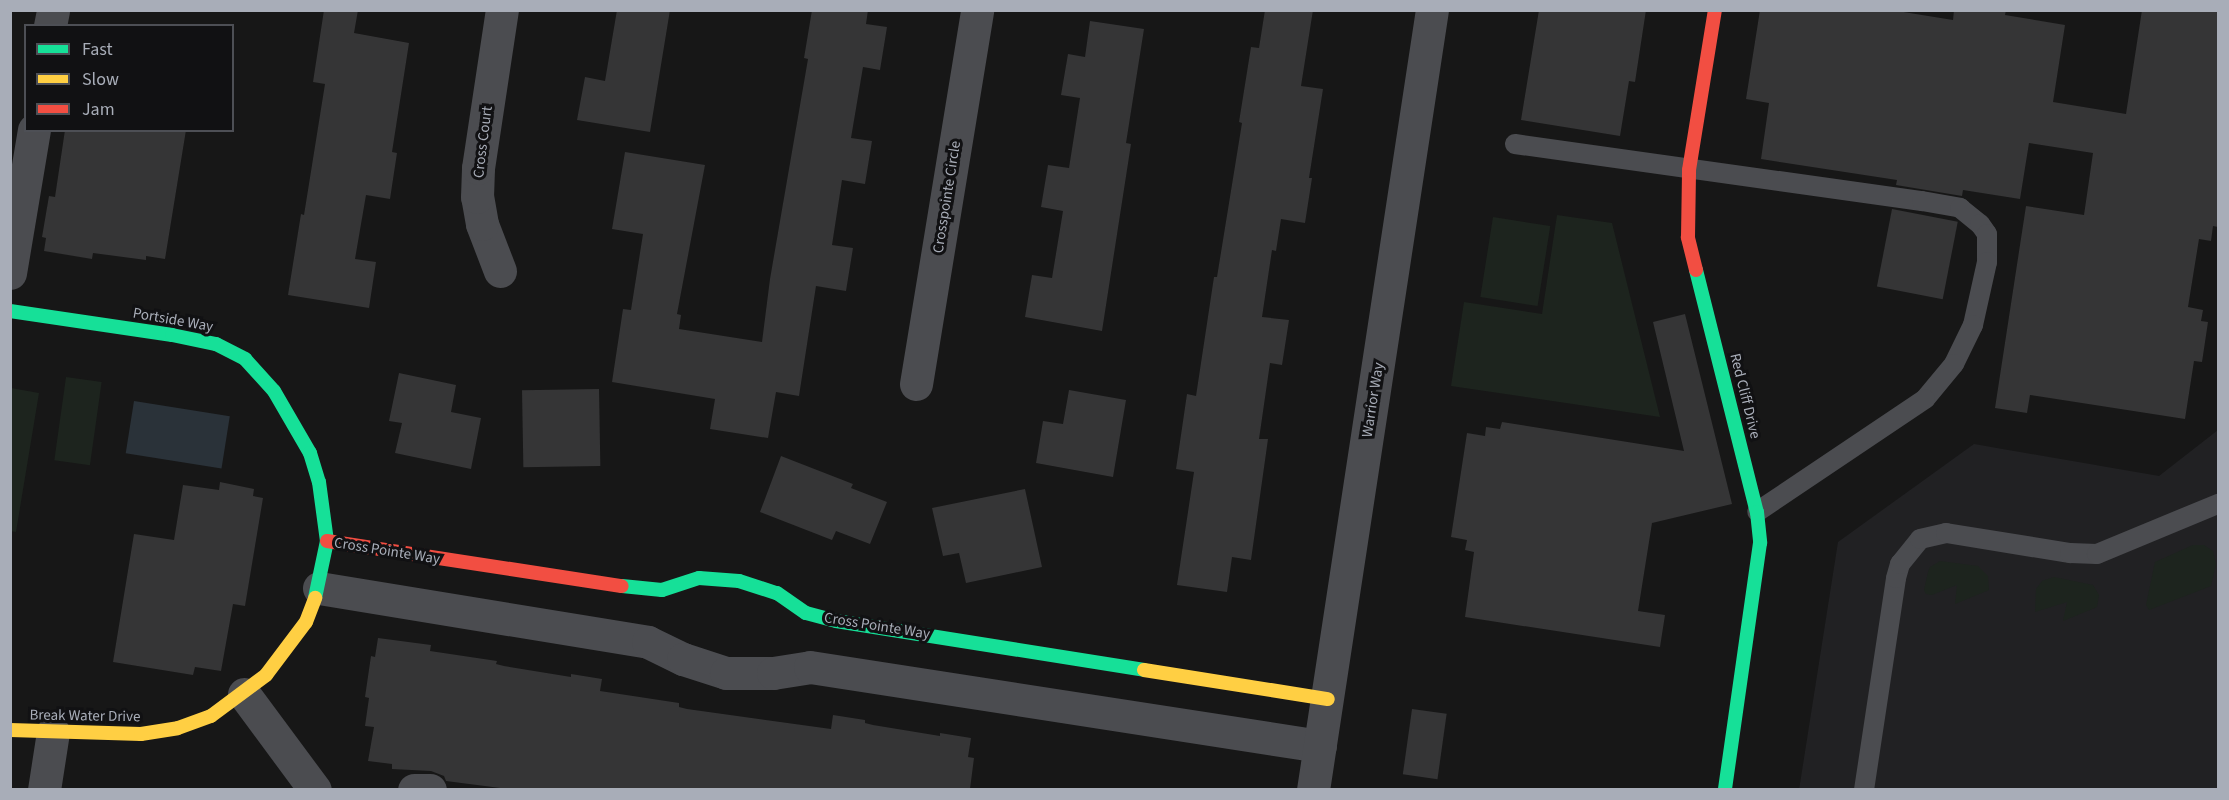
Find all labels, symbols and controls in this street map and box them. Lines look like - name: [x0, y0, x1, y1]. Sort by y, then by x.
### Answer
- legend: [24, 24, 234, 132]
- text: Fast: [82, 37, 113, 62]
- text: Slow: [82, 67, 119, 92]
- text: Jam: [82, 97, 115, 122]
- street label: Cross Court: [470, 105, 496, 179]
- street label: Crosspointe Circle: [929, 140, 965, 254]
- street label: Portside Way: [131, 304, 215, 336]
- street label: Red Cliff Drive: [1726, 351, 1764, 441]
- street label: Warrior Way: [1358, 361, 1388, 439]
- street label: Cross Pointe Way: [333, 534, 441, 568]
- street label: Cross Pointe Way: [823, 609, 931, 643]
- street label: Break Water Drive: [29, 706, 141, 726]

